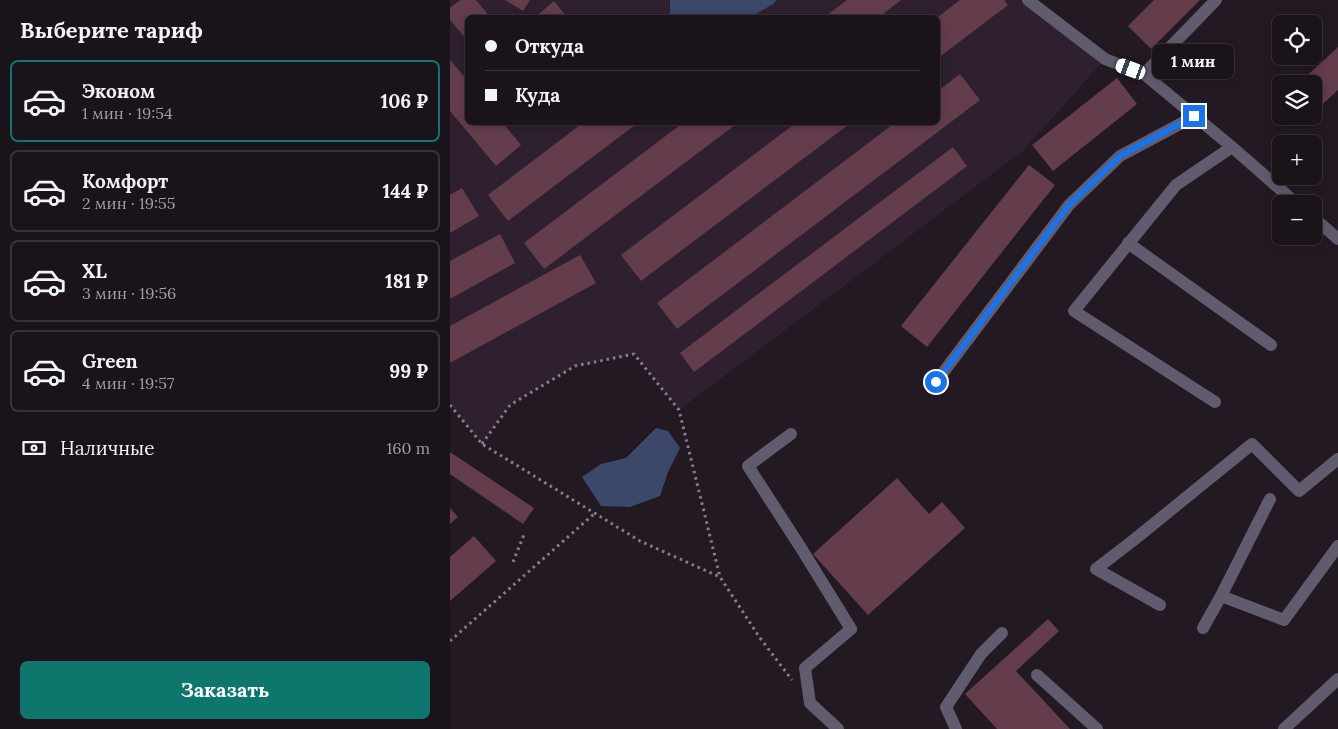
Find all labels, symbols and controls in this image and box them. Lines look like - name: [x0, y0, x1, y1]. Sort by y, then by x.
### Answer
- map controls: [1272, 15, 1322, 245]
- button: locate: [1272, 15, 1322, 65]
- text: Выберите тариф: [20, 16, 203, 44]
- text: Откуда: [515, 34, 584, 58]
- callout: 1 мин: [1153, 44, 1235, 78]
- text: 1 мин: [1171, 51, 1215, 71]
- car: [1114, 57, 1147, 81]
- button: layers: [1272, 75, 1322, 125]
- icon: car: [22, 79, 67, 124]
- text: Эконом: [82, 79, 155, 103]
- text: Куда: [515, 83, 560, 107]
- text: 106 ₽: [381, 89, 428, 113]
- text: 1 мин · 19:54: [82, 103, 173, 123]
- route end: [1183, 105, 1205, 127]
- button: +: [1272, 135, 1322, 185]
- icon: car: [22, 169, 67, 214]
- text: Комфорт: [82, 169, 168, 193]
- text: 144 ₽: [383, 179, 428, 203]
- text: 2 мин · 19:55: [82, 193, 176, 213]
- button: −: [1272, 195, 1322, 245]
- icon: car: [22, 259, 67, 304]
- text: XL: [82, 259, 107, 283]
- text: 181 ₽: [385, 269, 428, 293]
- text: 3 мин · 19:56: [82, 283, 176, 303]
- icon: car: [22, 349, 67, 394]
- text: Green: [82, 349, 138, 373]
- text: 99 ₽: [389, 359, 428, 383]
- route start: [925, 371, 947, 393]
- text: 4 мин · 19:57: [82, 373, 174, 393]
- icon: cash: [20, 434, 48, 462]
- text: Наличные: [60, 436, 154, 460]
- text: 160 m: [386, 438, 430, 458]
- button: Заказать: [20, 661, 430, 719]

